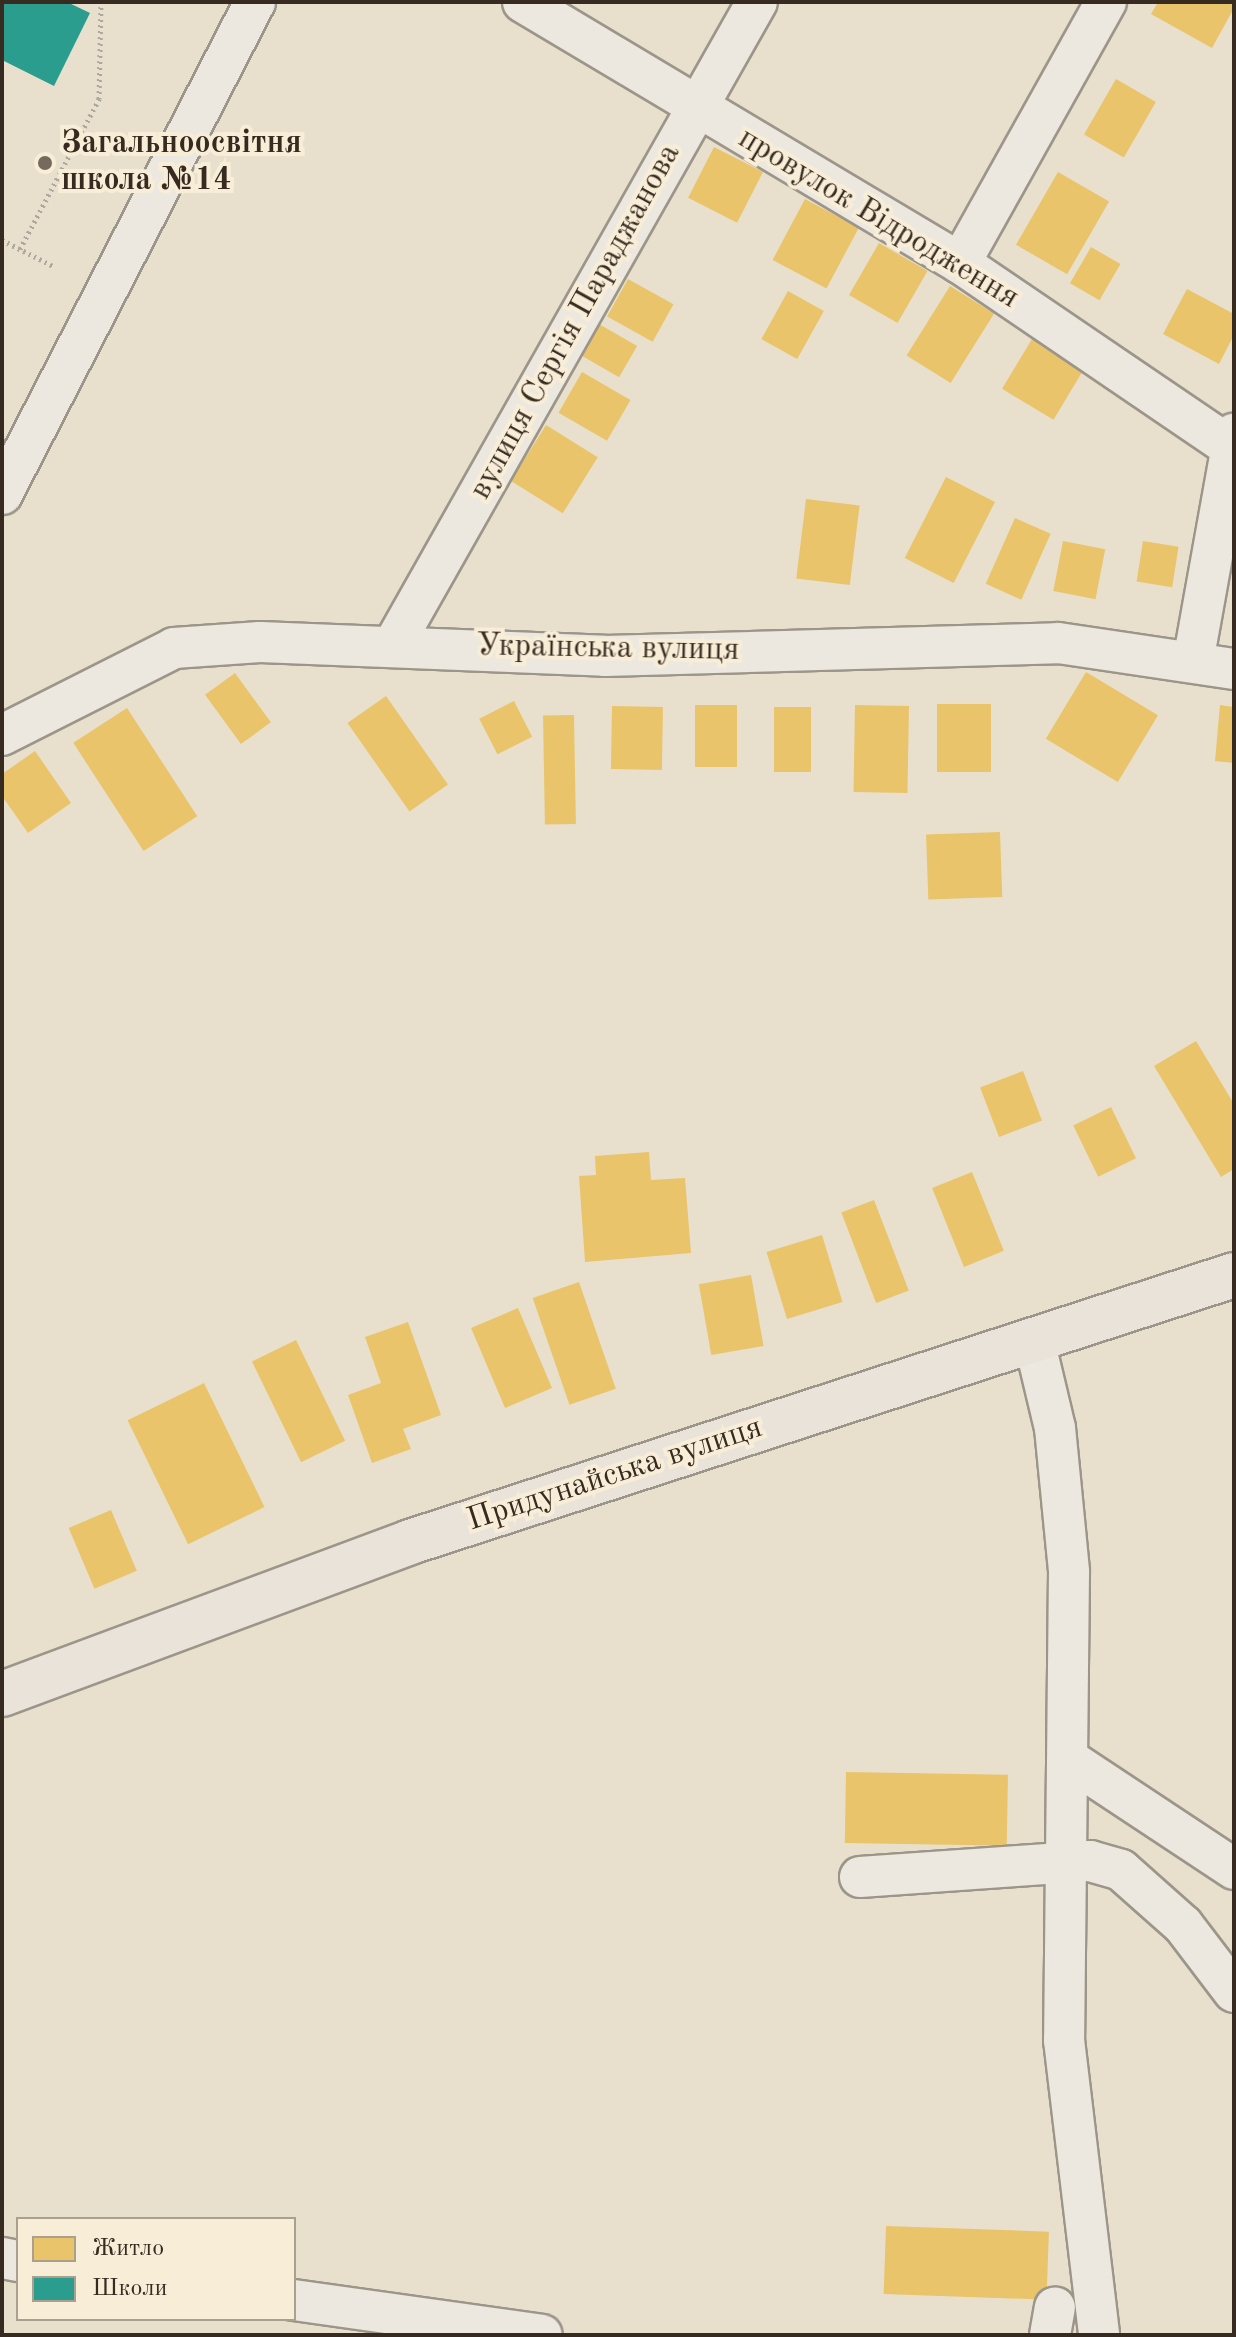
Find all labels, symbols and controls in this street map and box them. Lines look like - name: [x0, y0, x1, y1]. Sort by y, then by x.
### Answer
- street label: провулок Відродження: [731, 120, 1025, 318]
- place label: Загальноосвітня школа №14: [61, 126, 302, 201]
- street label: вулиця Сергія Параджанова: [462, 138, 690, 506]
- marker: Загальноосвітня школа №14: [36, 154, 54, 172]
- street label: Українська вулиця: [476, 628, 740, 670]
- street label: Придунайська вулиця: [462, 1409, 768, 1541]
- legend: [16, 2217, 296, 2321]
- text: Житло: [92, 2237, 164, 2261]
- text: Школи: [92, 2277, 167, 2301]

